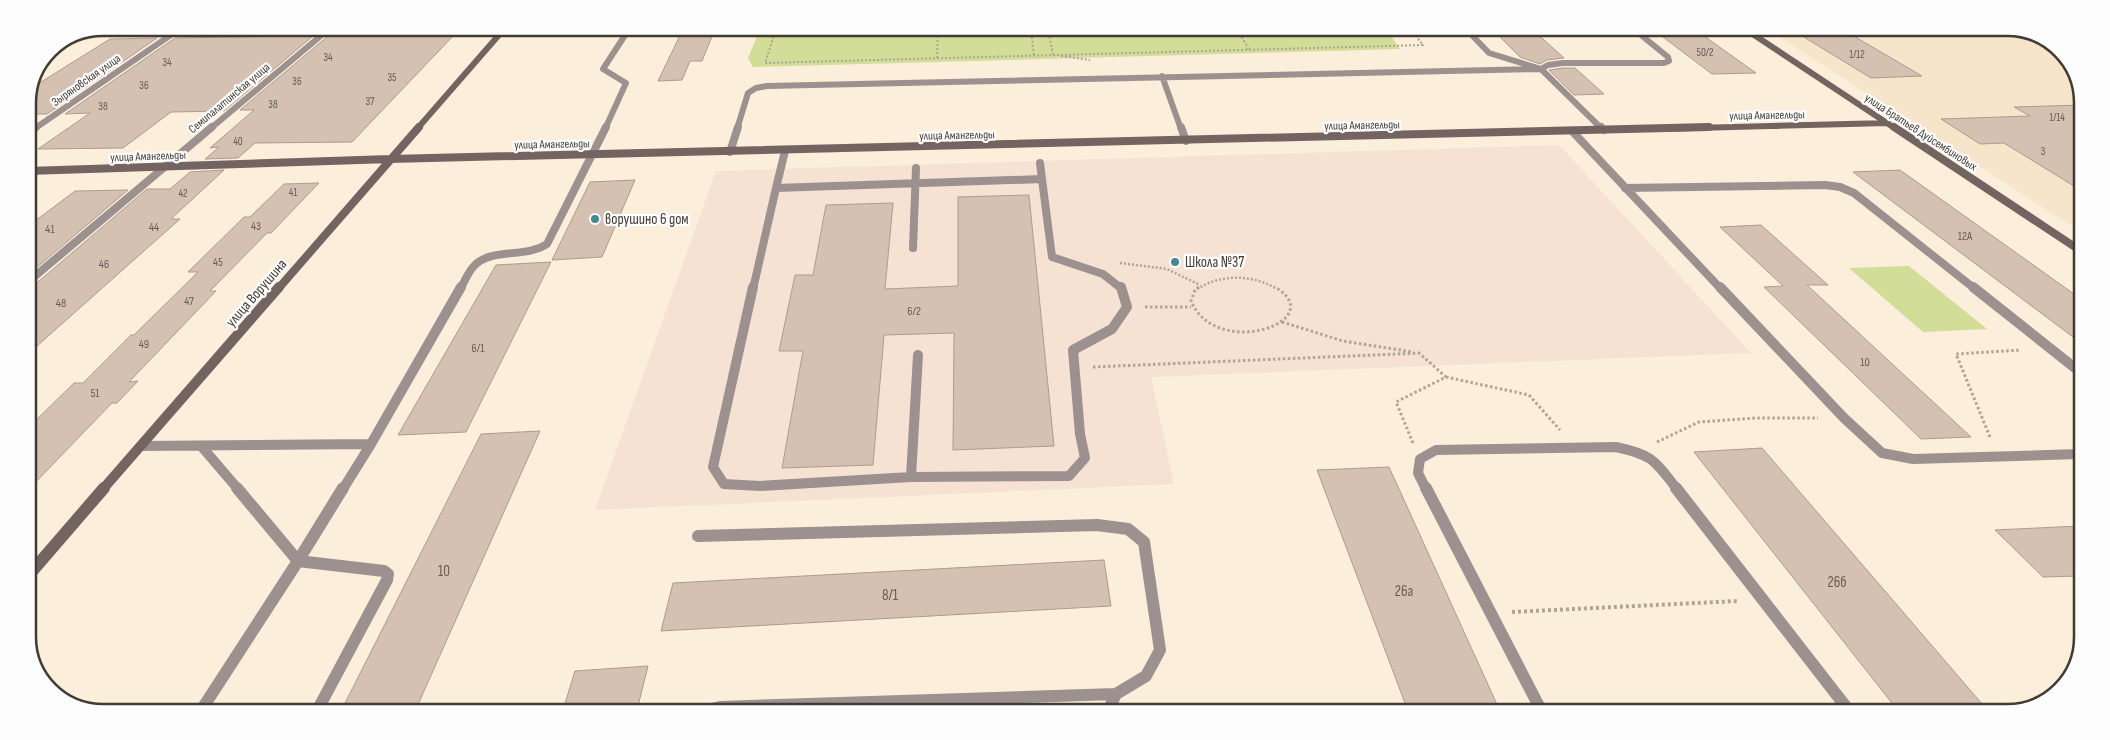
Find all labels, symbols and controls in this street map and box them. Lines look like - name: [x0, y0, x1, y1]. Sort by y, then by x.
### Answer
- house number: 50/2: [1696, 46, 1714, 59]
- house number: 1/12: [1849, 48, 1865, 61]
- street label: Зыряновская улица: [49, 51, 124, 110]
- house number: 34: [323, 51, 333, 64]
- house number: 34: [162, 56, 172, 69]
- street label: Семипалатинская улица: [185, 60, 273, 137]
- house number: 35: [387, 71, 397, 84]
- house number: 36: [292, 75, 302, 88]
- house number: 36: [139, 79, 149, 92]
- street label: улица Братьев Дуйсембиновых: [1862, 90, 1980, 175]
- house number: 37: [365, 95, 375, 108]
- house number: 38: [268, 98, 278, 111]
- house number: 38: [98, 100, 108, 113]
- street label: улица Амангельды: [1729, 107, 1805, 124]
- house number: 1/14: [2049, 111, 2065, 124]
- street label: улица Амангельды: [1324, 117, 1400, 134]
- street label: улица Амангельды: [919, 127, 995, 144]
- house number: 40: [233, 135, 243, 148]
- street label: улица Амангельды: [514, 136, 590, 153]
- house number: 3: [2041, 145, 2046, 158]
- street label: улица Амангельды: [110, 148, 186, 165]
- house number: 41: [289, 186, 297, 199]
- house number: 42: [178, 187, 188, 200]
- place label: ворушино 6 дом: [605, 210, 689, 229]
- marker: ворушино 6 дом: [589, 213, 601, 225]
- house number: 43: [251, 219, 261, 234]
- house number: 44: [149, 220, 159, 235]
- house number: 41: [45, 222, 55, 237]
- house number: 12А: [1958, 229, 1973, 244]
- place label: Школа №37: [1185, 253, 1244, 272]
- house number: 45: [213, 255, 223, 270]
- street label: улица Ворушина: [222, 255, 291, 331]
- marker: Школа №37: [1169, 256, 1181, 268]
- house number: 46: [99, 257, 109, 272]
- house number: 47: [184, 294, 194, 309]
- house number: 48: [56, 296, 66, 311]
- house number: 6/2: [907, 304, 921, 319]
- house number: 49: [139, 337, 149, 352]
- house number: 6/1: [472, 341, 485, 356]
- house number: 10: [1860, 355, 1870, 370]
- house number: 51: [90, 386, 100, 401]
- house number: 10: [438, 562, 450, 581]
- house number: 26б: [1828, 573, 1847, 592]
- house number: 26а: [1395, 582, 1413, 601]
- house number: 8/1: [882, 586, 899, 605]

